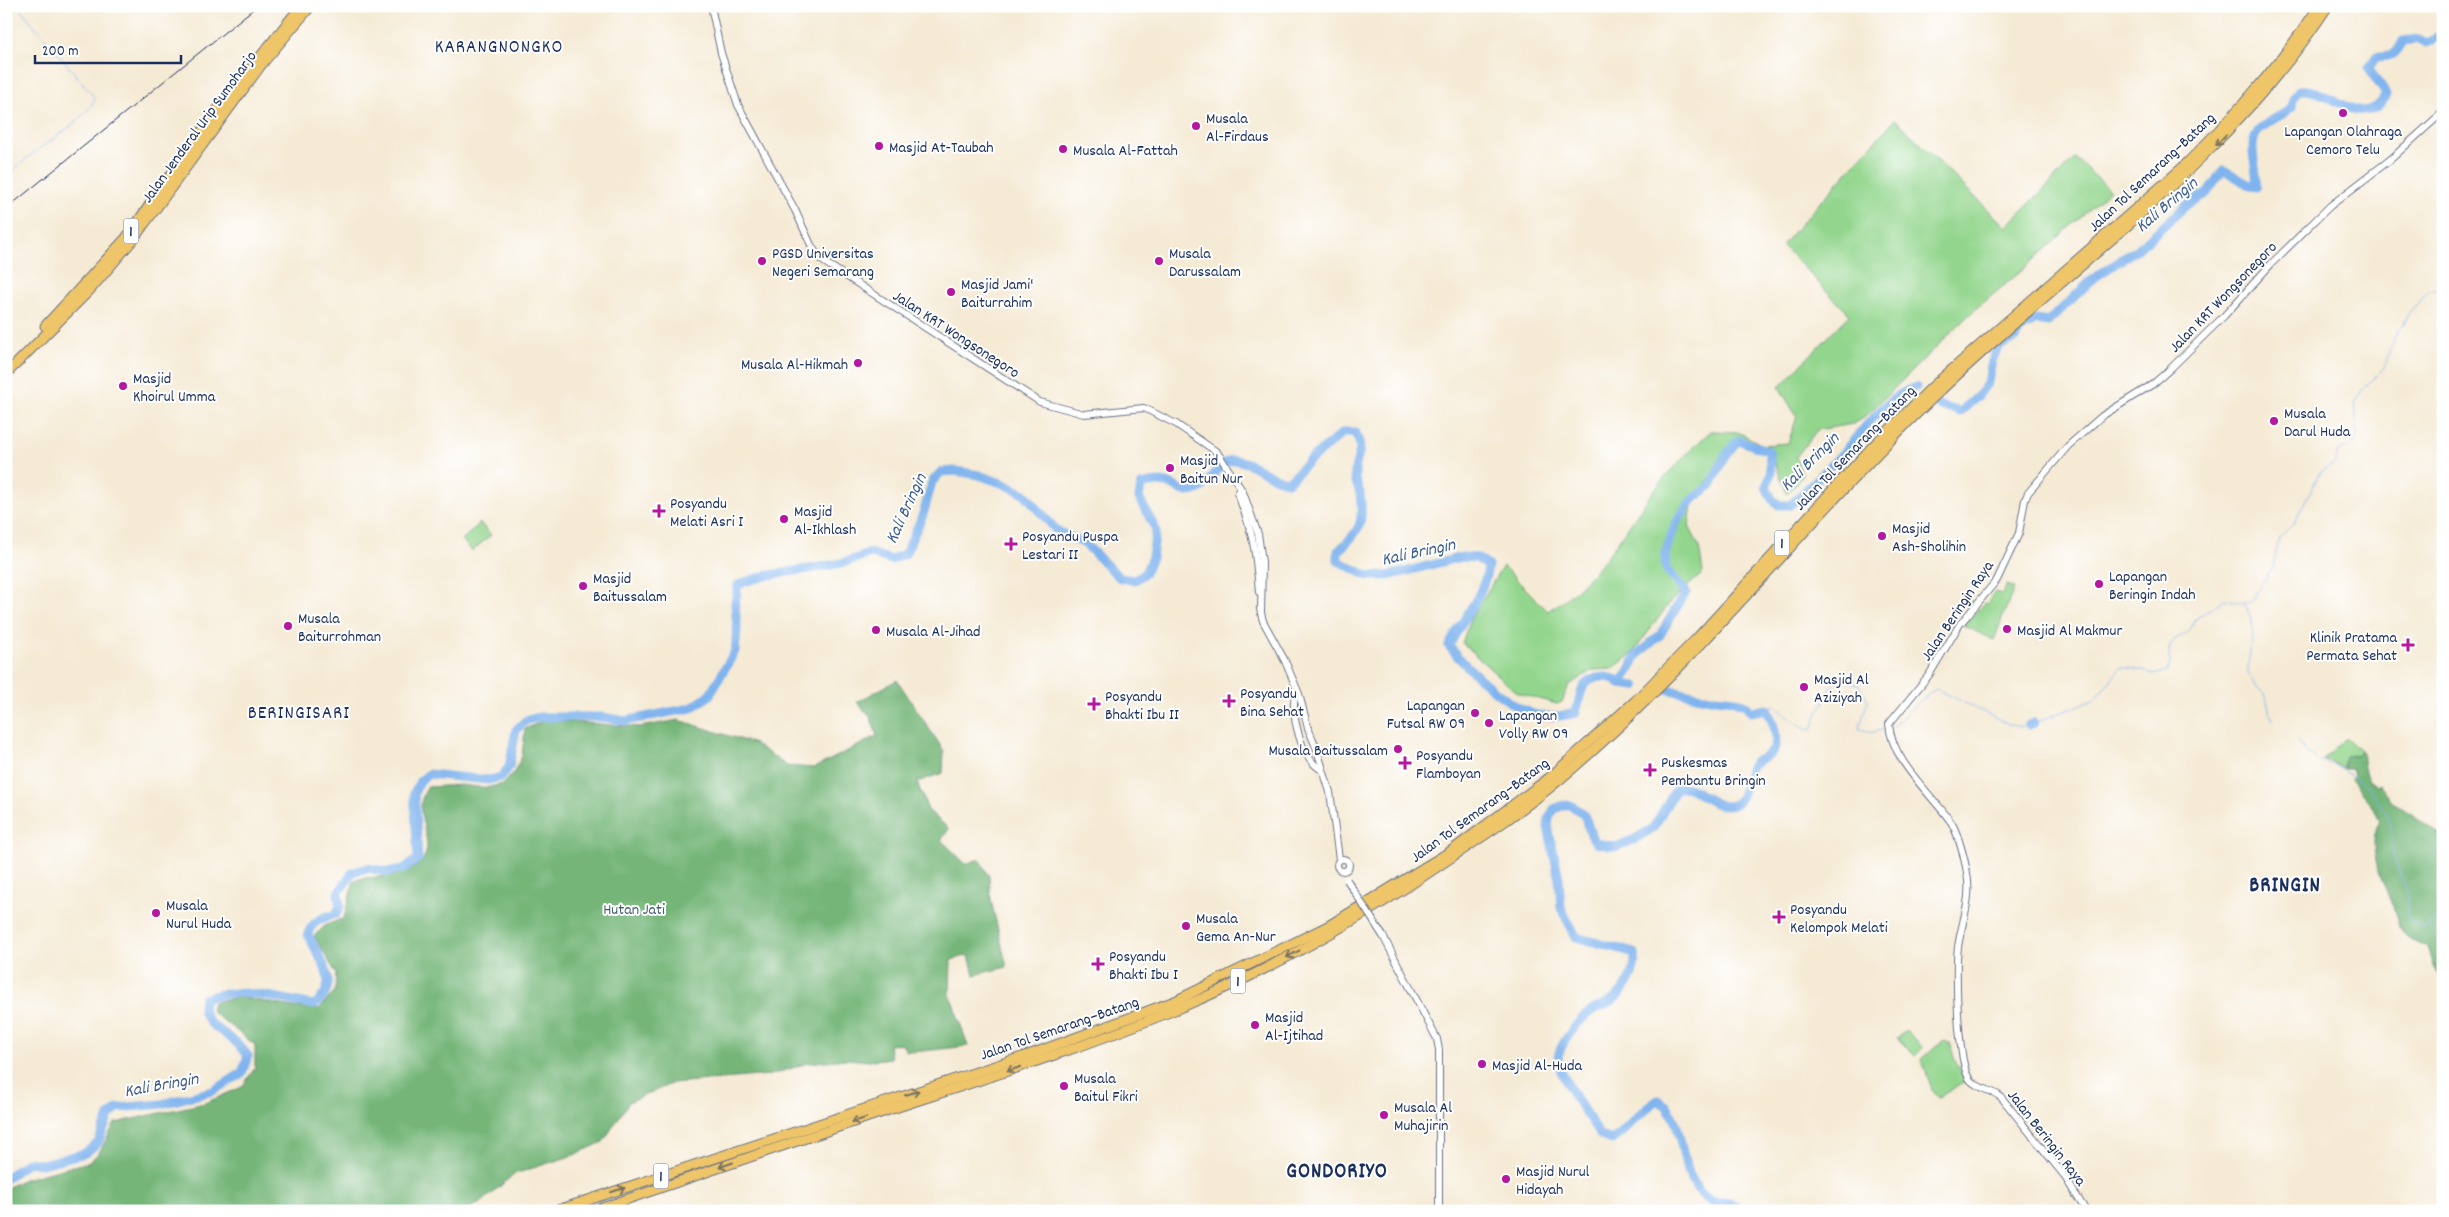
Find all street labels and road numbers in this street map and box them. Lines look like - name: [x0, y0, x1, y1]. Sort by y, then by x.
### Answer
- street label: Jalan Jenderal Urip Sumoharjo: [137, 47, 263, 208]
- street label: Jalan Tol Semarang–Batang: [2084, 108, 2221, 238]
- road number: 1: [124, 218, 138, 244]
- street label: Jalan KRT Wongsonegoro: [2164, 237, 2283, 359]
- street label: Jalan KRT Wongsonegoro: [888, 285, 1024, 385]
- street label: Jalan Tol Semarang–Batang: [1790, 381, 1922, 517]
- road number: 1: [1774, 530, 1790, 556]
- street label: Jalan Beringin Raya: [1916, 556, 2001, 666]
- street label: Jalan Tol Semarang–Batang: [1406, 753, 1555, 869]
- road number: 1: [1230, 968, 1246, 994]
- street label: Jalan Tol Semarang–Batang: [977, 991, 1142, 1067]
- street label: Jalan Beringin Raya: [2001, 1085, 2091, 1192]
- road number: 1: [654, 1164, 668, 1188]

